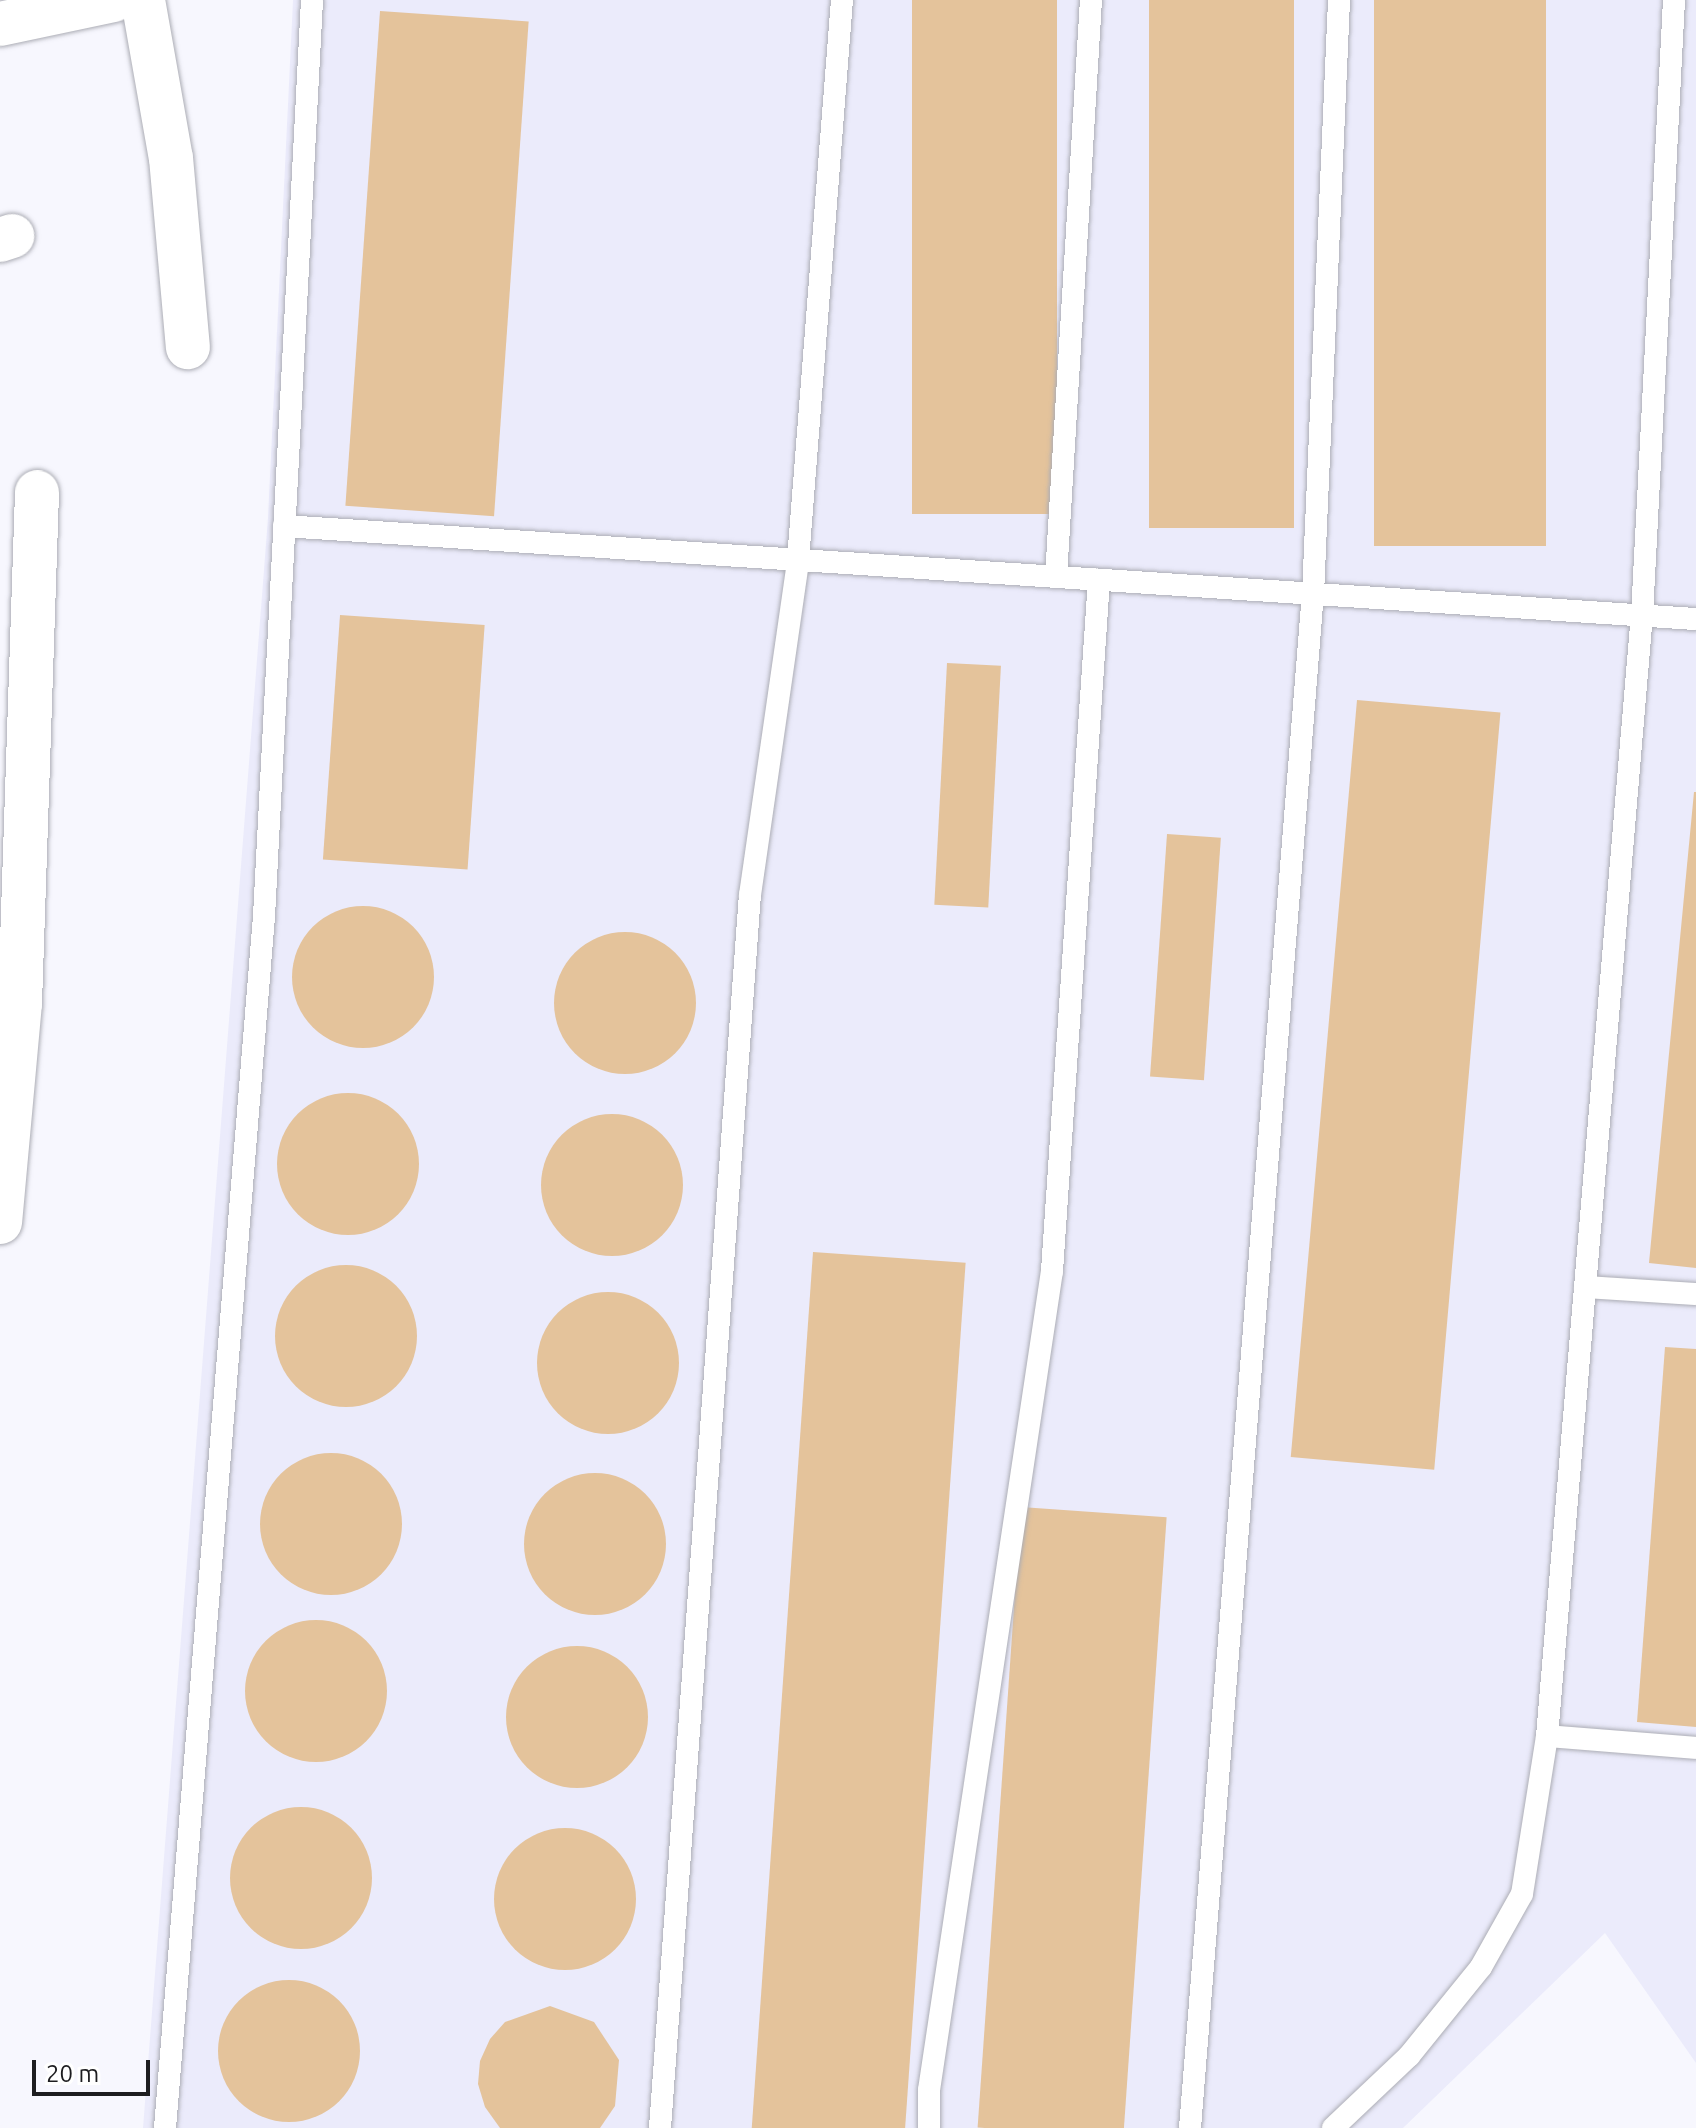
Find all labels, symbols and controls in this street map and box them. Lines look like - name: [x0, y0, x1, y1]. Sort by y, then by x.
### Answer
- scale bar: [36, 2044, 154, 2094]
- text: 20 m: [46, 2060, 99, 2087]

